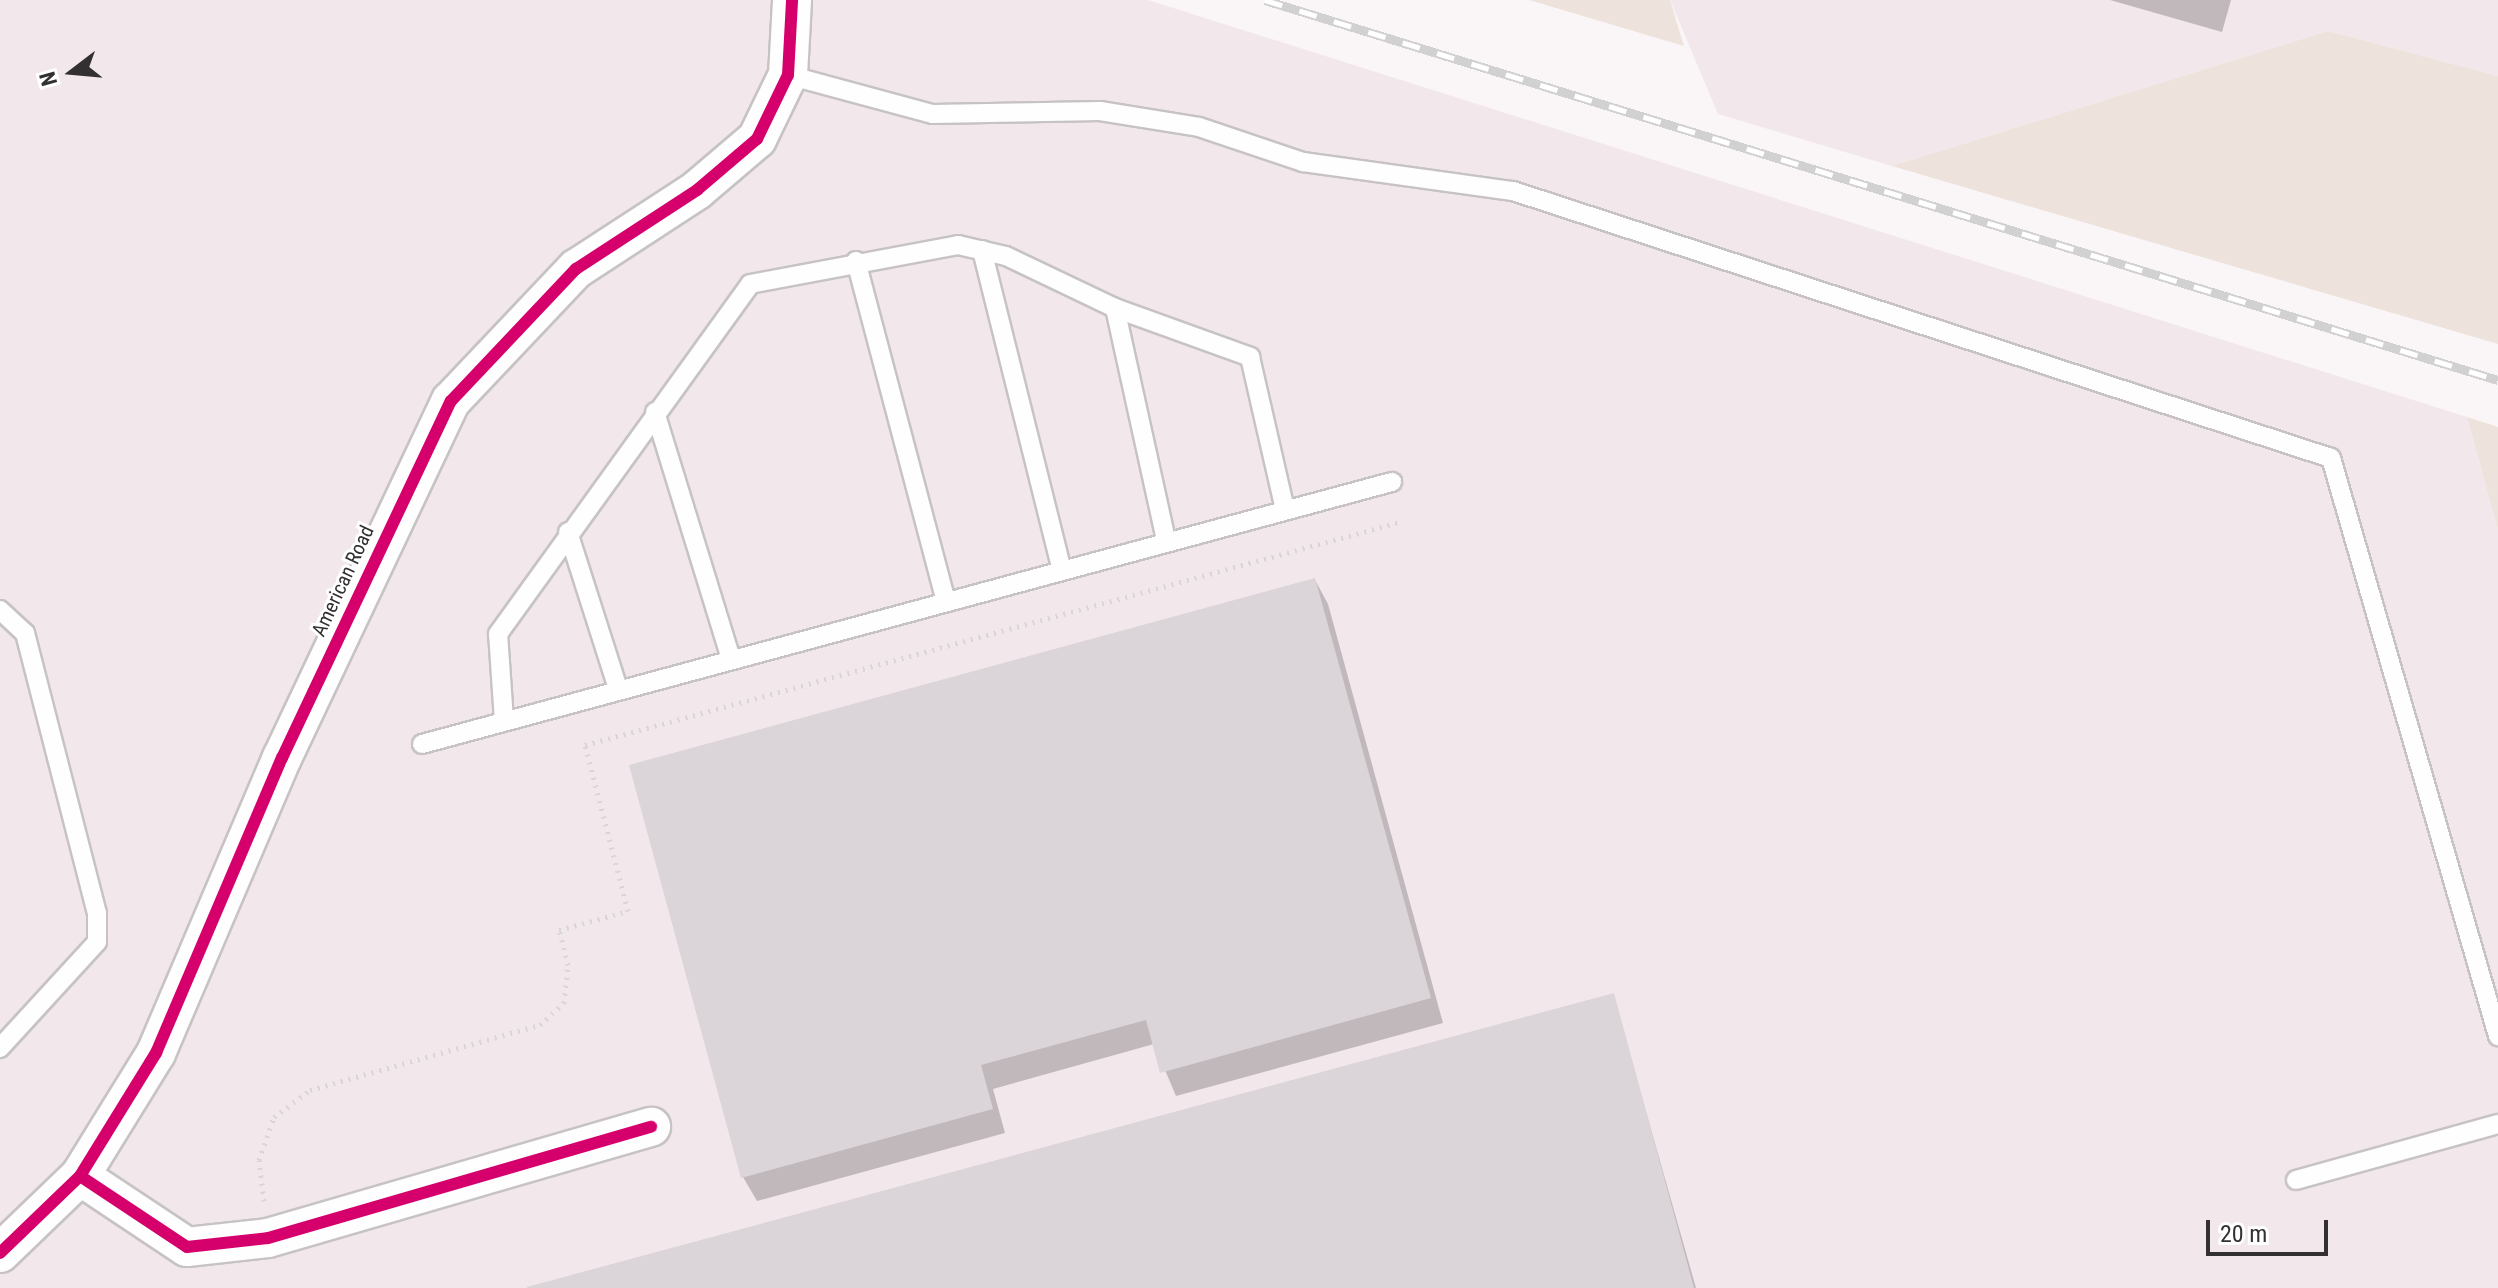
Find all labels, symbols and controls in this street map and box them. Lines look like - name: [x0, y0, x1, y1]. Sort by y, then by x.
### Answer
- north arrow: [32, 32, 112, 112]
- text: N: [35, 69, 62, 89]
- street label: American Road: [307, 522, 379, 640]
- scale bar: [2210, 1204, 2332, 1254]
- text: 20 m: [2220, 1220, 2267, 1248]

